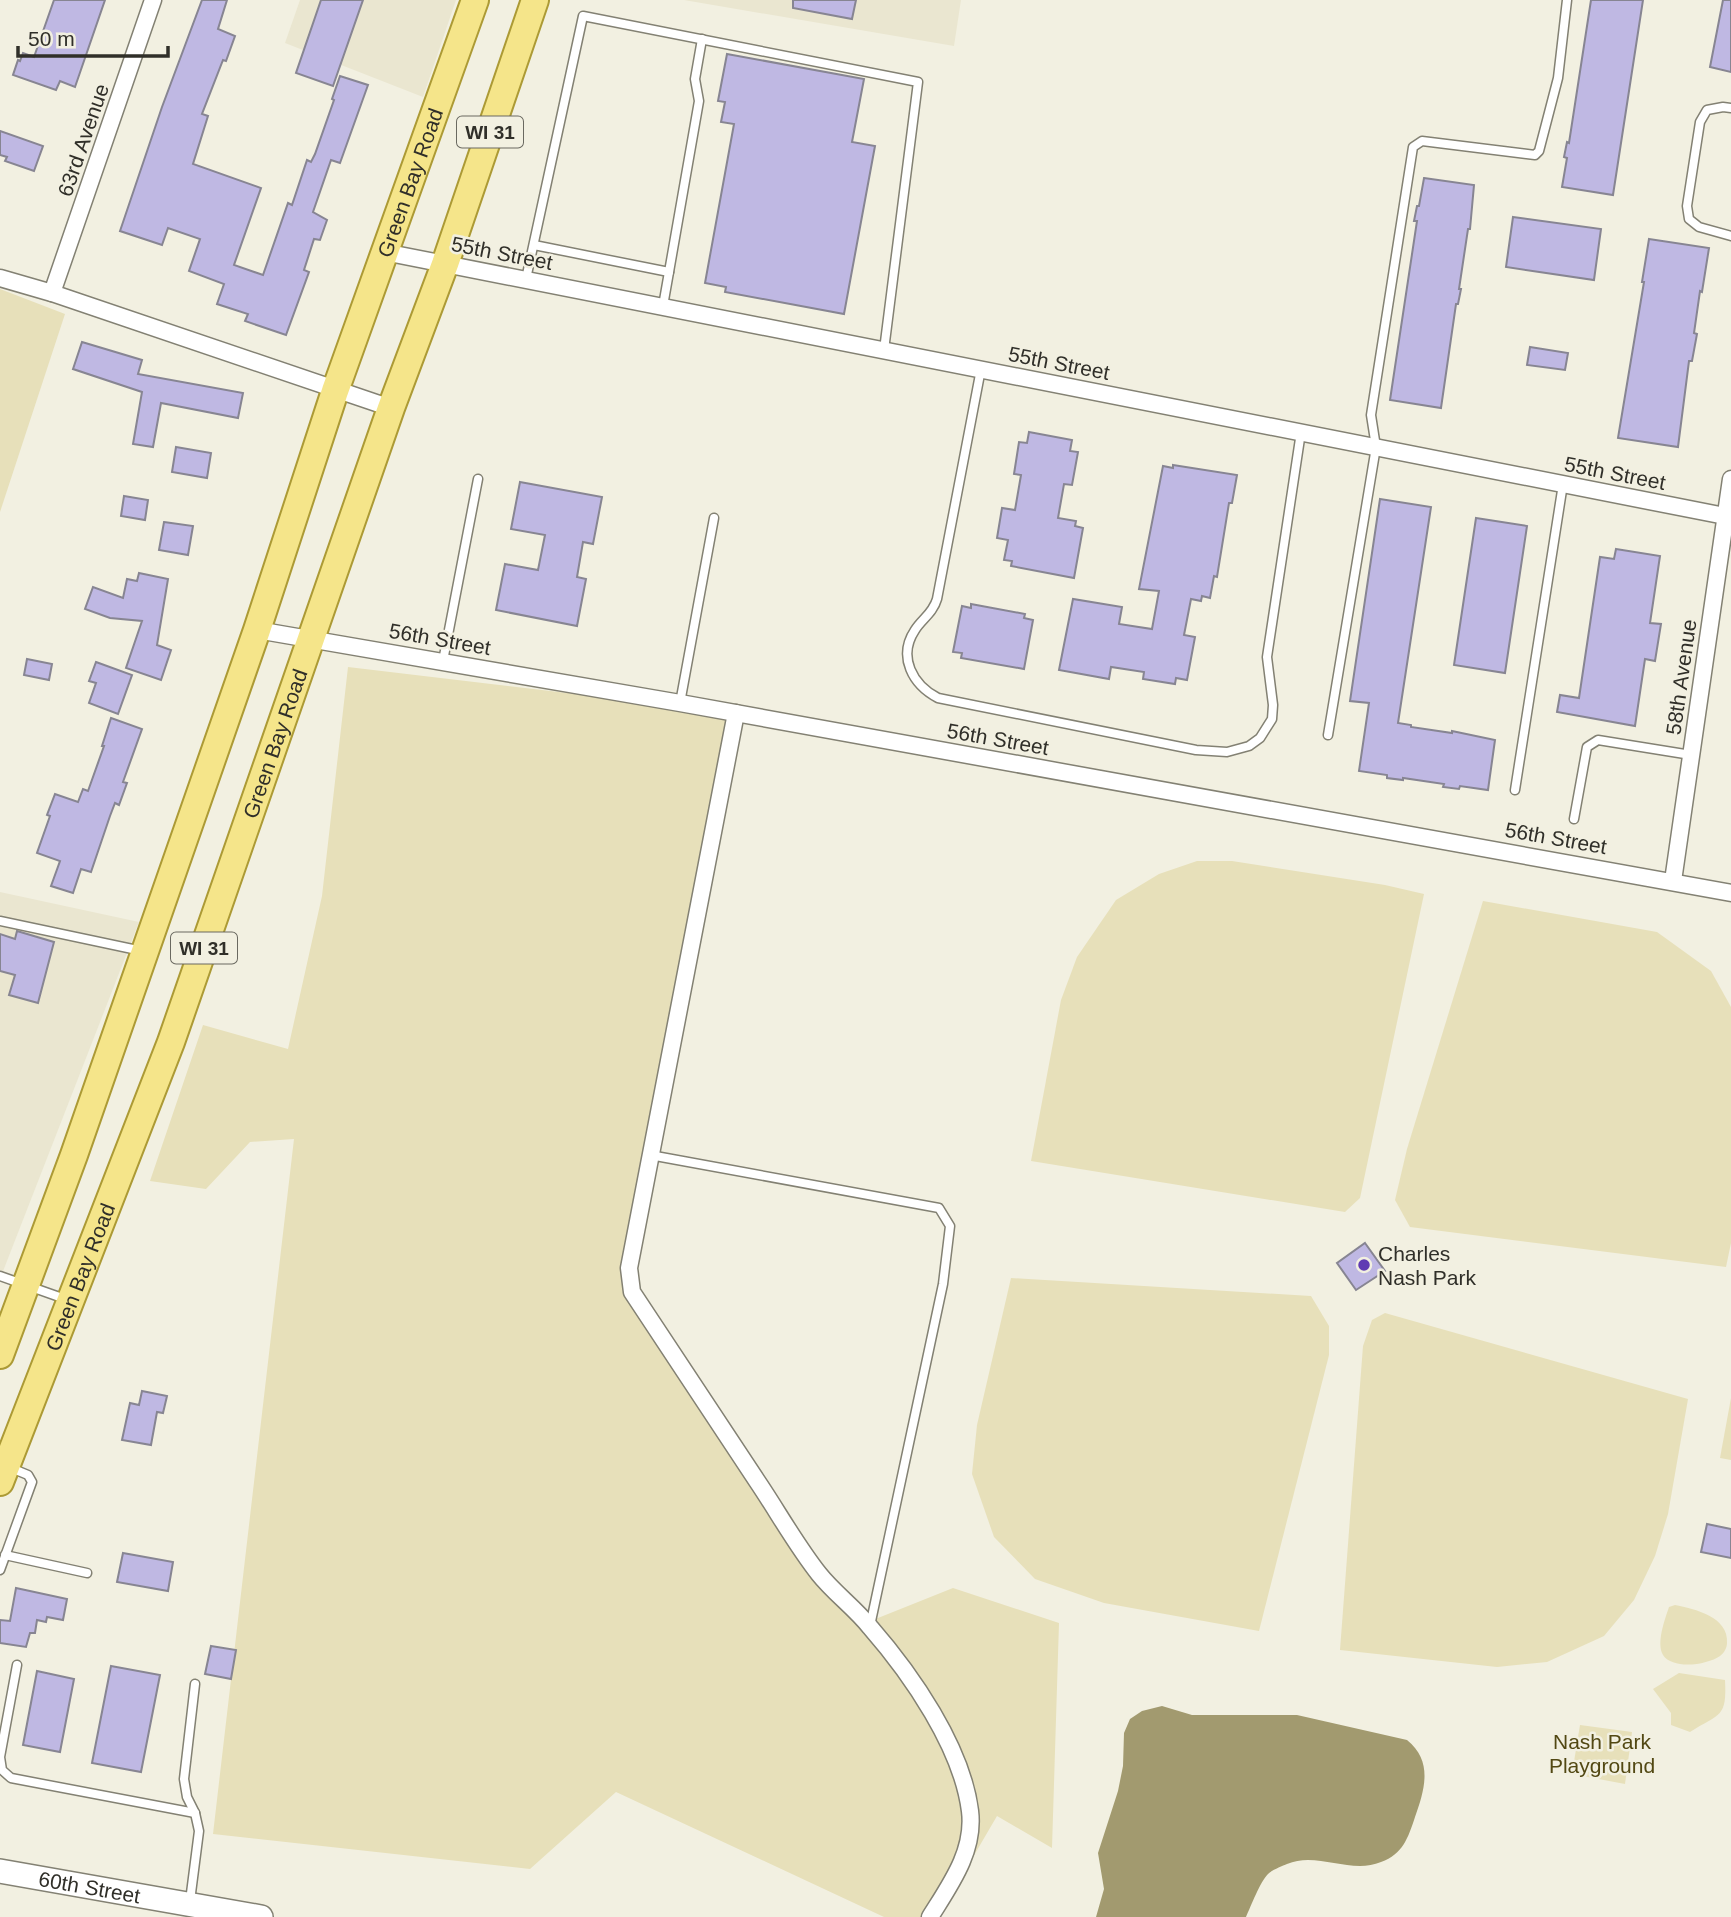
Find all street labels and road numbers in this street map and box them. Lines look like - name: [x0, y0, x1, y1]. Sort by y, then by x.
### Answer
- street label: 63rd Avenue: [53, 81, 113, 199]
- street label: Green Bay Road: [372, 105, 447, 260]
- road number: WI 31: [457, 116, 523, 148]
- street label: 55th Street: [449, 232, 555, 274]
- street label: 55th Street: [1006, 342, 1112, 384]
- street label: 55th Street: [1562, 452, 1668, 494]
- street label: 58th Avenue: [1662, 618, 1700, 736]
- street label: 56th Street: [387, 619, 493, 659]
- street label: Green Bay Road: [238, 666, 311, 821]
- street label: 56th Street: [945, 719, 1051, 759]
- street label: 56th Street: [1503, 818, 1609, 858]
- road number: WI 31: [171, 932, 237, 964]
- street label: Green Bay Road: [41, 1200, 119, 1354]
- street label: 60th Street: [37, 1867, 142, 1907]

